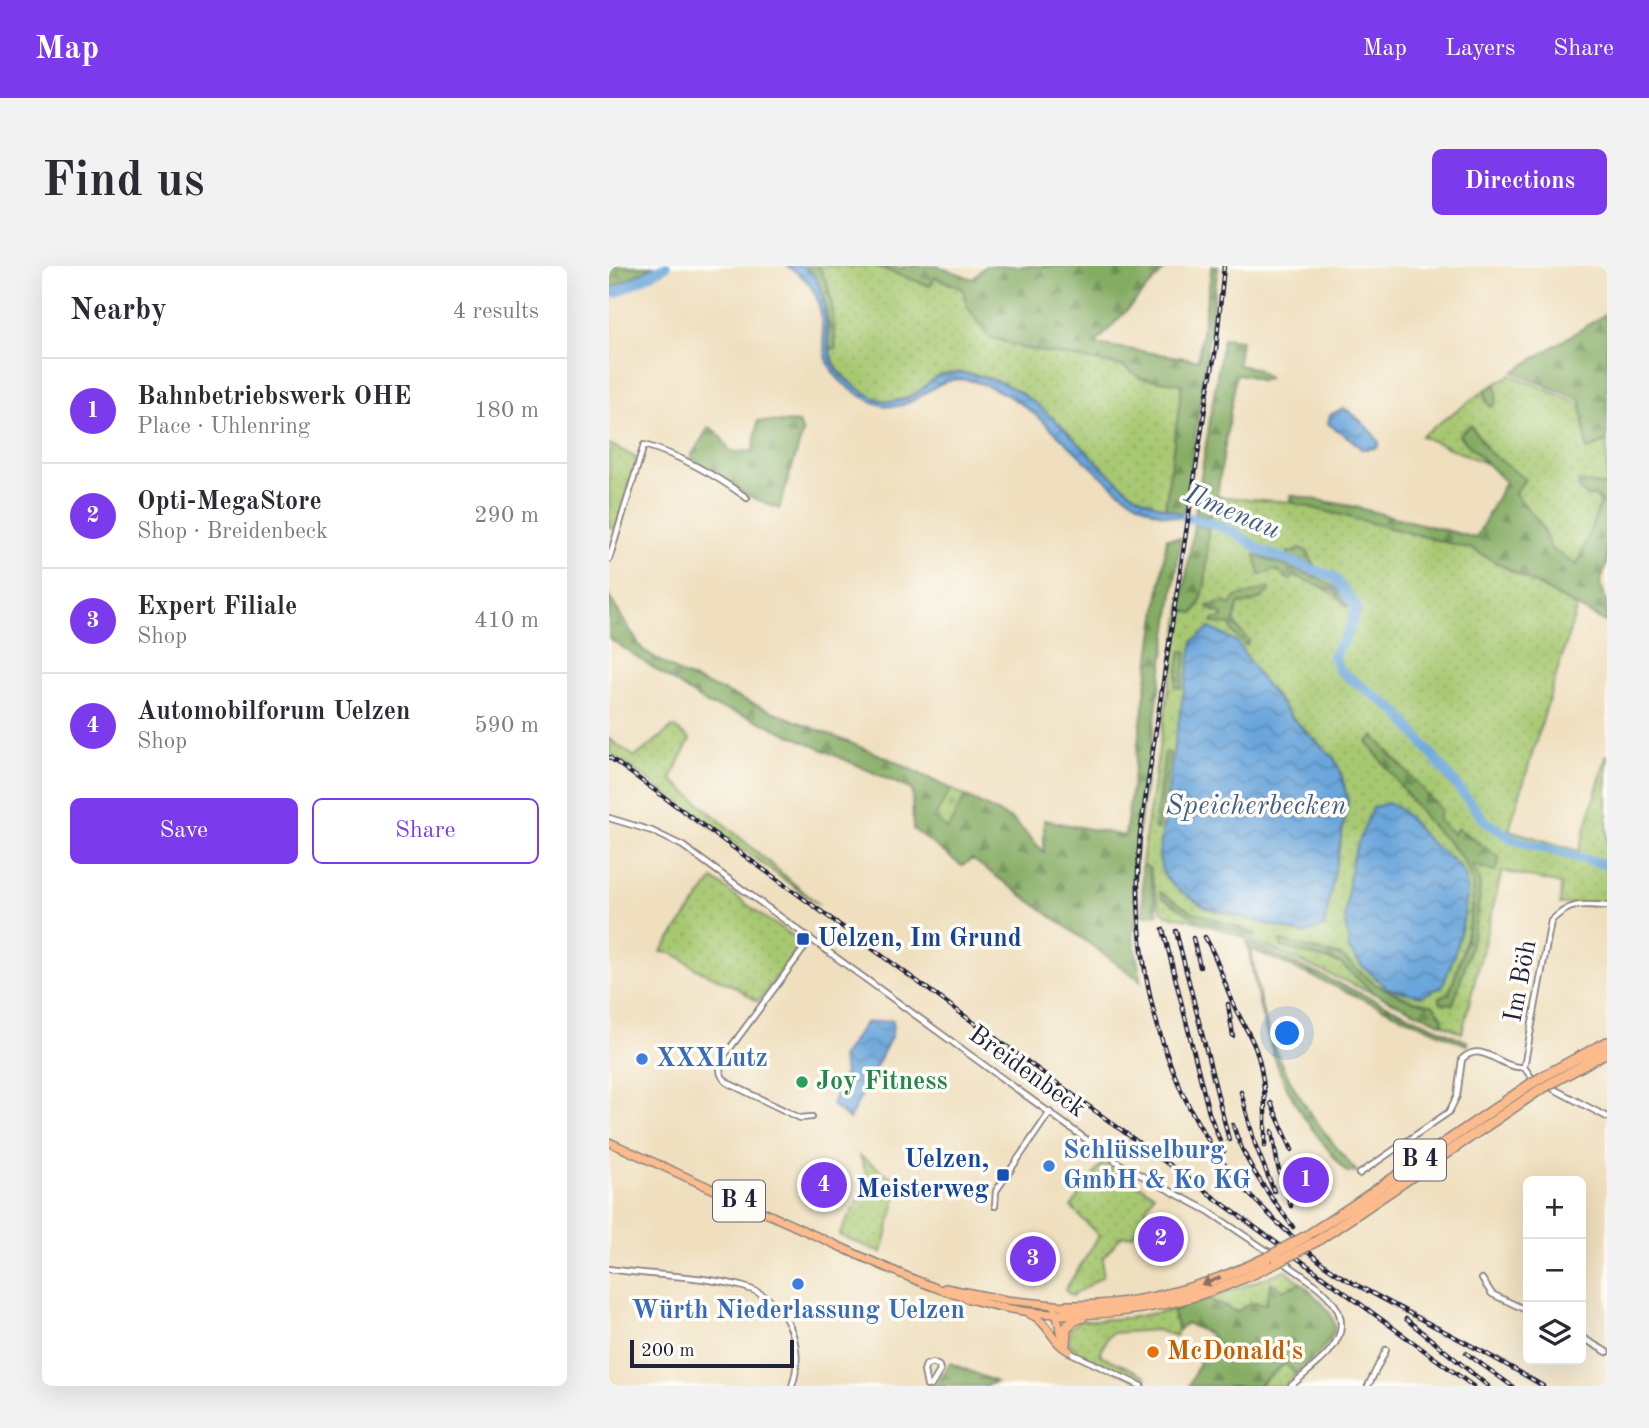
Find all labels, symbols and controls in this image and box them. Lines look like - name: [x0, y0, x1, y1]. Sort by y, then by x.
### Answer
- text: Map: [35, 33, 99, 66]
- text: Map: [1363, 37, 1407, 61]
- text: Layers: [1445, 37, 1515, 61]
- text: Share: [1553, 37, 1614, 61]
- button: Directions: [1432, 149, 1607, 215]
- text: Find us: [42, 158, 205, 207]
- text: Nearby: [70, 296, 167, 326]
- text: 4 results: [453, 300, 539, 323]
- text: Bahnbetriebswerk OHE: [137, 384, 411, 410]
- text: 1: [86, 399, 100, 422]
- text: 180 m: [474, 399, 539, 422]
- text: Place · Uhlenring: [137, 415, 310, 438]
- water label: Ilmenau: [1179, 480, 1284, 546]
- text: Opti-MegaStore: [137, 489, 322, 515]
- text: 2: [86, 504, 100, 527]
- text: 290 m: [474, 504, 539, 527]
- text: Shop · Breidenbeck: [137, 520, 328, 543]
- text: Expert Filiale: [137, 594, 297, 620]
- text: 3: [86, 609, 100, 632]
- text: 410 m: [474, 609, 539, 632]
- text: Shop: [137, 625, 187, 648]
- text: Automobilforum Uelzen: [137, 699, 411, 725]
- text: 4: [86, 714, 100, 737]
- text: 590 m: [474, 714, 539, 737]
- text: Shop: [137, 730, 187, 753]
- water label: Speicherbecken: [1165, 793, 1347, 821]
- button: Save: [70, 798, 298, 864]
- button: Share: [312, 798, 539, 864]
- place label: Uelzen, Im Grund: [817, 926, 1022, 952]
- marker: Uelzen, Im Grund: [795, 931, 811, 947]
- street label: Im Böh: [1500, 938, 1542, 1024]
- your location: [1270, 1016, 1304, 1050]
- street label: Breidenbeck: [964, 1021, 1090, 1123]
- place label: XXXLutz: [656, 1046, 768, 1072]
- marker: XXXLutz: [634, 1051, 650, 1067]
- place label: Joy Fitness: [816, 1069, 948, 1095]
- marker: Joy Fitness: [794, 1074, 810, 1090]
- place label: Schlüsselburg GmbH & Ko KG: [1063, 1138, 1251, 1194]
- road number: B 4: [1394, 1140, 1446, 1180]
- place label: Uelzen, Meisterweg: [856, 1147, 990, 1203]
- pin: 1: [1283, 1154, 1329, 1206]
- marker: Schlüsselburg GmbH & Ko KG: [1041, 1158, 1057, 1174]
- pin: 4: [801, 1159, 847, 1211]
- marker: Uelzen, Meisterweg: [995, 1167, 1011, 1183]
- map controls: [1523, 1176, 1586, 1365]
- button: +: [1523, 1176, 1586, 1239]
- road number: B 4: [713, 1181, 765, 1222]
- pin: 2: [1138, 1213, 1184, 1265]
- pin: 3: [1010, 1233, 1056, 1285]
- button: −: [1523, 1239, 1586, 1302]
- marker: Würth Niederlassung Uelzen: [790, 1276, 806, 1292]
- one-way arrow: [1201, 1276, 1222, 1287]
- place label: Würth Niederlassung Uelzen: [631, 1298, 965, 1324]
- button: layers: [1523, 1302, 1586, 1365]
- scale bar: [630, 1337, 795, 1369]
- place label: McDonald's: [1167, 1339, 1303, 1365]
- text: 200 m: [641, 1342, 694, 1361]
- marker: McDonald's: [1145, 1344, 1161, 1360]

